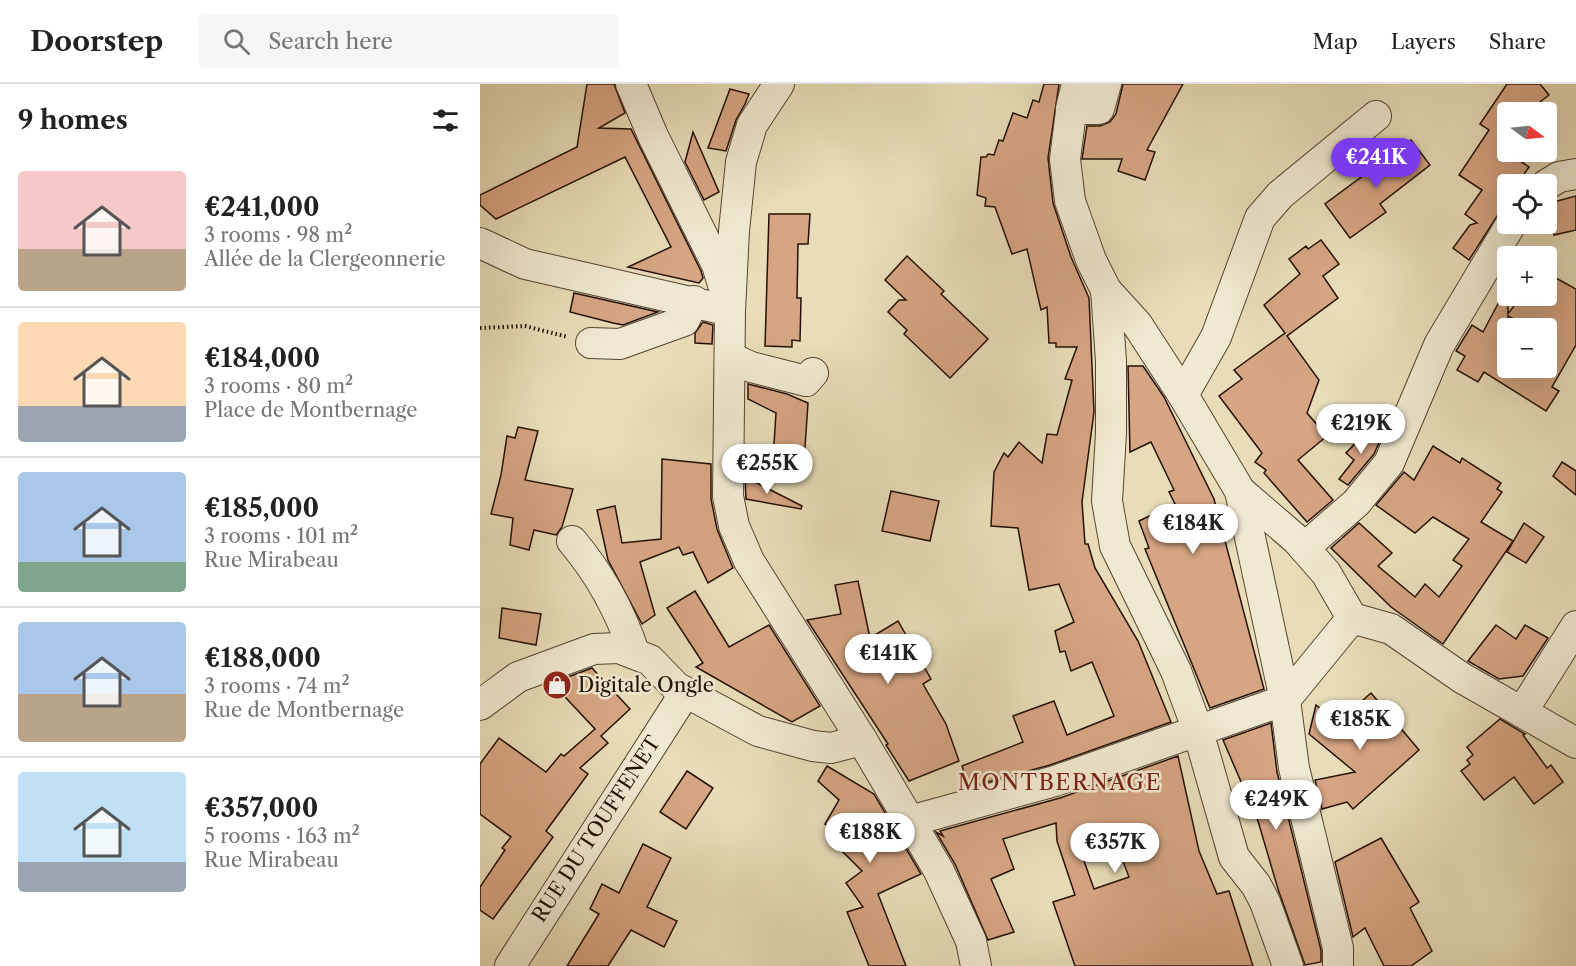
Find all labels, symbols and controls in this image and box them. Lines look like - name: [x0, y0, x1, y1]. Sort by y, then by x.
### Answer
- search box: [199, 14, 619, 68]
- text: Doorstep: [30, 24, 163, 58]
- icon: search: [220, 25, 253, 58]
- text: Search here: [268, 28, 393, 55]
- text: Map: [1313, 29, 1358, 54]
- text: Layers: [1391, 29, 1456, 54]
- text: Share: [1489, 29, 1546, 54]
- north arrow: [1497, 102, 1557, 162]
- map controls: [1497, 102, 1557, 378]
- text: 9 homes: [18, 104, 128, 136]
- icon: filters: [429, 104, 462, 137]
- pin: €241K: [1334, 138, 1418, 189]
- text: €241K: [1345, 145, 1407, 169]
- button: locate: [1497, 174, 1557, 234]
- text: €241,000: [204, 191, 320, 223]
- icon: home: [66, 195, 138, 267]
- text: 3 rooms · 98 m²: [204, 223, 352, 247]
- button: +: [1497, 246, 1557, 306]
- text: Allée de la Clergeonnerie: [204, 247, 445, 271]
- button: −: [1497, 318, 1557, 378]
- text: €184,000: [204, 342, 320, 374]
- icon: home: [66, 346, 138, 418]
- text: 3 rooms · 80 m²: [204, 374, 353, 398]
- text: Place de Montbernage: [204, 398, 417, 422]
- pin: €219K: [1319, 404, 1403, 455]
- text: €219K: [1330, 411, 1392, 435]
- pin: €255K: [725, 444, 809, 495]
- text: €255K: [736, 451, 798, 475]
- text: €185,000: [204, 492, 319, 524]
- icon: home: [66, 496, 138, 568]
- pin: €184K: [1151, 504, 1235, 555]
- text: €184K: [1162, 511, 1224, 535]
- text: 3 rooms · 101 m²: [204, 524, 358, 548]
- text: Rue Mirabeau: [204, 548, 339, 572]
- pin: €141K: [846, 634, 930, 685]
- text: €141K: [859, 641, 917, 665]
- text: €188,000: [204, 642, 321, 674]
- icon: home: [66, 646, 138, 718]
- shop icon: Digitale Ongle: [541, 669, 573, 701]
- place label: Digitale Ongle: [578, 673, 714, 697]
- text: 3 rooms · 74 m²: [204, 674, 350, 698]
- text: Rue de Montbernage: [204, 698, 404, 722]
- pin: €185K: [1318, 700, 1402, 751]
- text: €185K: [1329, 707, 1391, 731]
- street label: RUE DU TOUFFENET: [527, 731, 665, 927]
- district label: MONTBERNAGE: [958, 769, 1162, 796]
- pin: €249K: [1234, 780, 1318, 831]
- text: €249K: [1244, 787, 1308, 811]
- text: €357,000: [204, 792, 318, 824]
- icon: home: [66, 796, 138, 868]
- pin: €188K: [828, 813, 912, 864]
- text: €188K: [839, 820, 901, 844]
- pin: €357K: [1073, 823, 1157, 874]
- text: 5 rooms · 163 m²: [204, 824, 360, 848]
- text: €357K: [1084, 830, 1146, 854]
- text: Rue Mirabeau: [204, 848, 339, 872]

